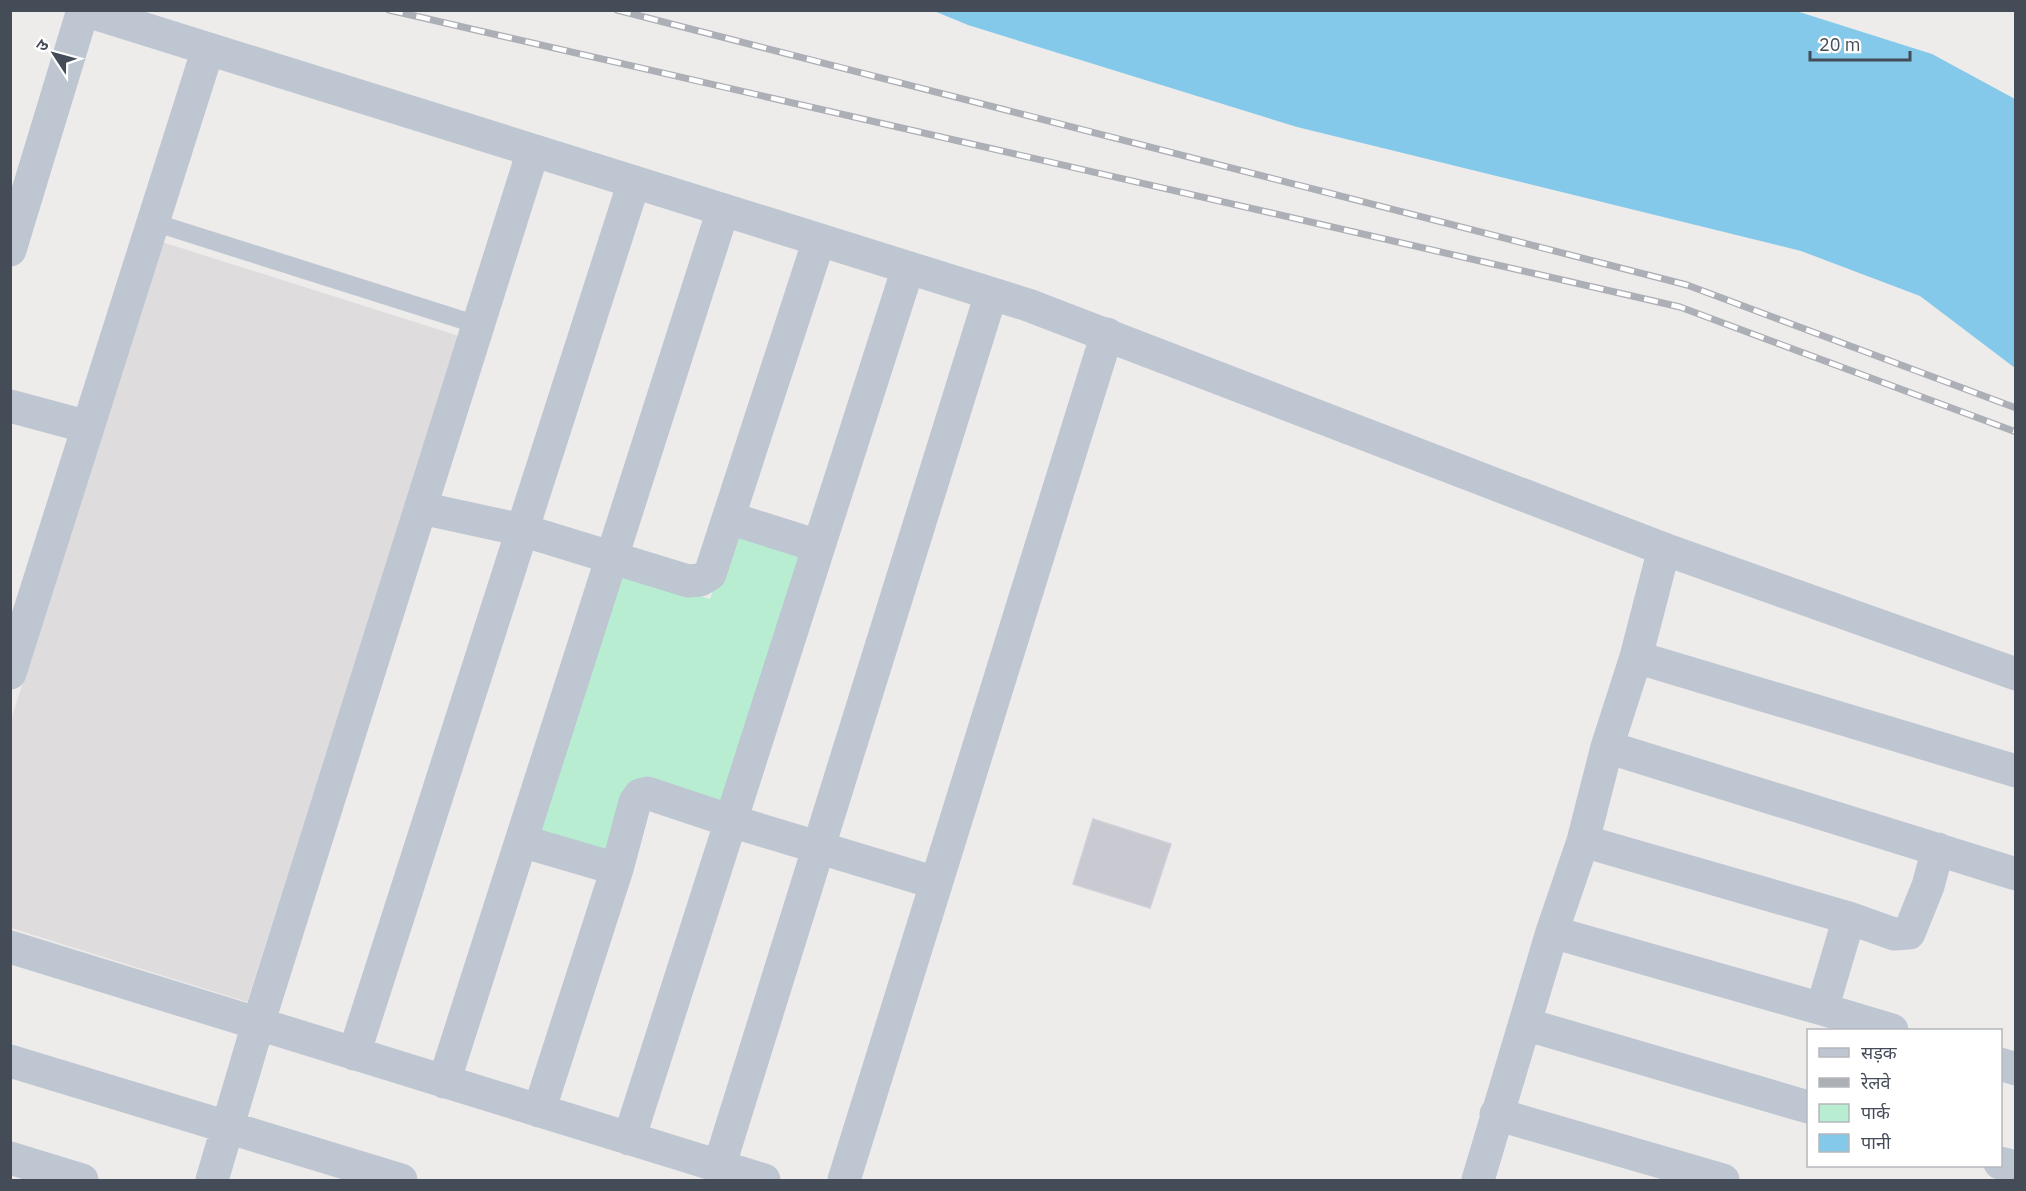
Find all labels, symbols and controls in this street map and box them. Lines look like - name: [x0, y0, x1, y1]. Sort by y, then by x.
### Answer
- north arrow: [24, 24, 84, 84]
- scale bar: [1810, 24, 1910, 62]
- text: 20 m: [1819, 33, 1861, 56]
- text: उ: [31, 35, 53, 55]
- legend: [1807, 1029, 2002, 1167]
- text: सड़क: [1861, 1041, 1898, 1064]
- text: रेलवे: [1860, 1071, 1892, 1094]
- text: पार्क: [1861, 1101, 1891, 1124]
- text: पानी: [1861, 1131, 1891, 1154]

